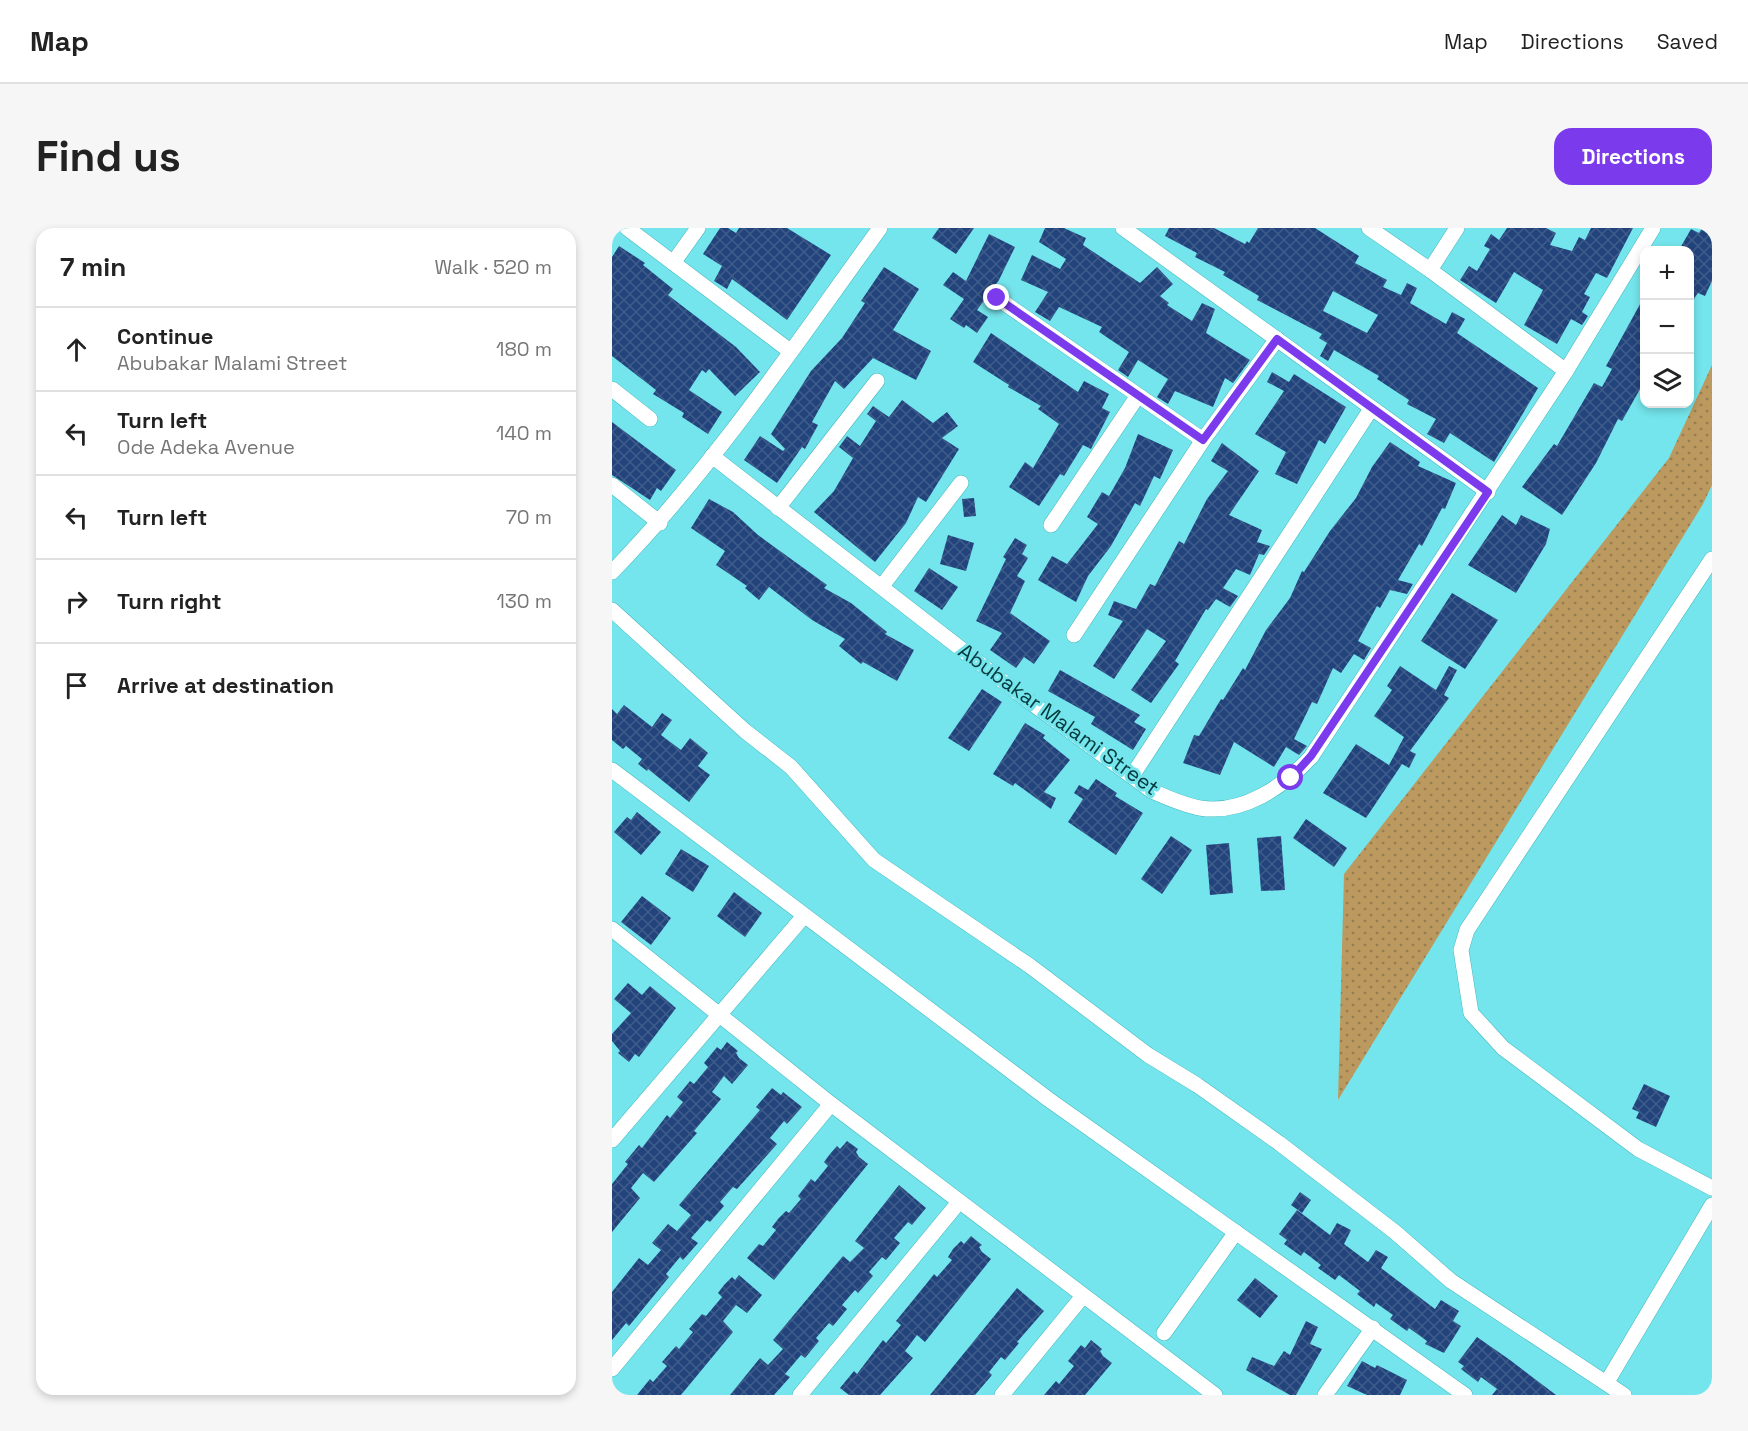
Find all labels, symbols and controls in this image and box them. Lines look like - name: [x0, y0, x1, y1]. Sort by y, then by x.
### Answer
- text: Map: [30, 23, 89, 59]
- text: Map: [1444, 28, 1488, 55]
- text: Directions: [1521, 28, 1624, 55]
- text: Saved: [1657, 28, 1718, 55]
- button: Directions: [1554, 128, 1712, 185]
- text: Find us: [36, 130, 181, 183]
- map controls: [1640, 246, 1694, 408]
- button: +: [1640, 246, 1694, 300]
- text: 7 min: [60, 250, 126, 284]
- text: Walk · 520 m: [434, 254, 552, 280]
- route end: [983, 284, 1009, 310]
- button: −: [1640, 300, 1694, 354]
- text: Continue: [117, 322, 213, 350]
- icon: ahead: [60, 333, 93, 366]
- text: 180 m: [496, 336, 552, 362]
- text: Abubakar Malami Street: [117, 350, 347, 376]
- button: layers: [1640, 354, 1694, 408]
- text: Turn left: [117, 406, 207, 434]
- icon: left: [60, 417, 93, 450]
- text: 140 m: [496, 420, 552, 446]
- text: Ode Adeka Avenue: [117, 434, 295, 460]
- icon: left: [60, 501, 93, 534]
- text: Turn left: [117, 503, 207, 531]
- text: 70 m: [506, 504, 552, 530]
- icon: right: [60, 585, 93, 618]
- text: Turn right: [117, 587, 222, 615]
- text: 130 m: [496, 588, 552, 614]
- street label: Abubakar Malami Street: [953, 637, 1165, 801]
- icon: arrive: [60, 669, 93, 702]
- text: Arrive at destination: [117, 671, 334, 699]
- route start: [1277, 764, 1303, 790]

